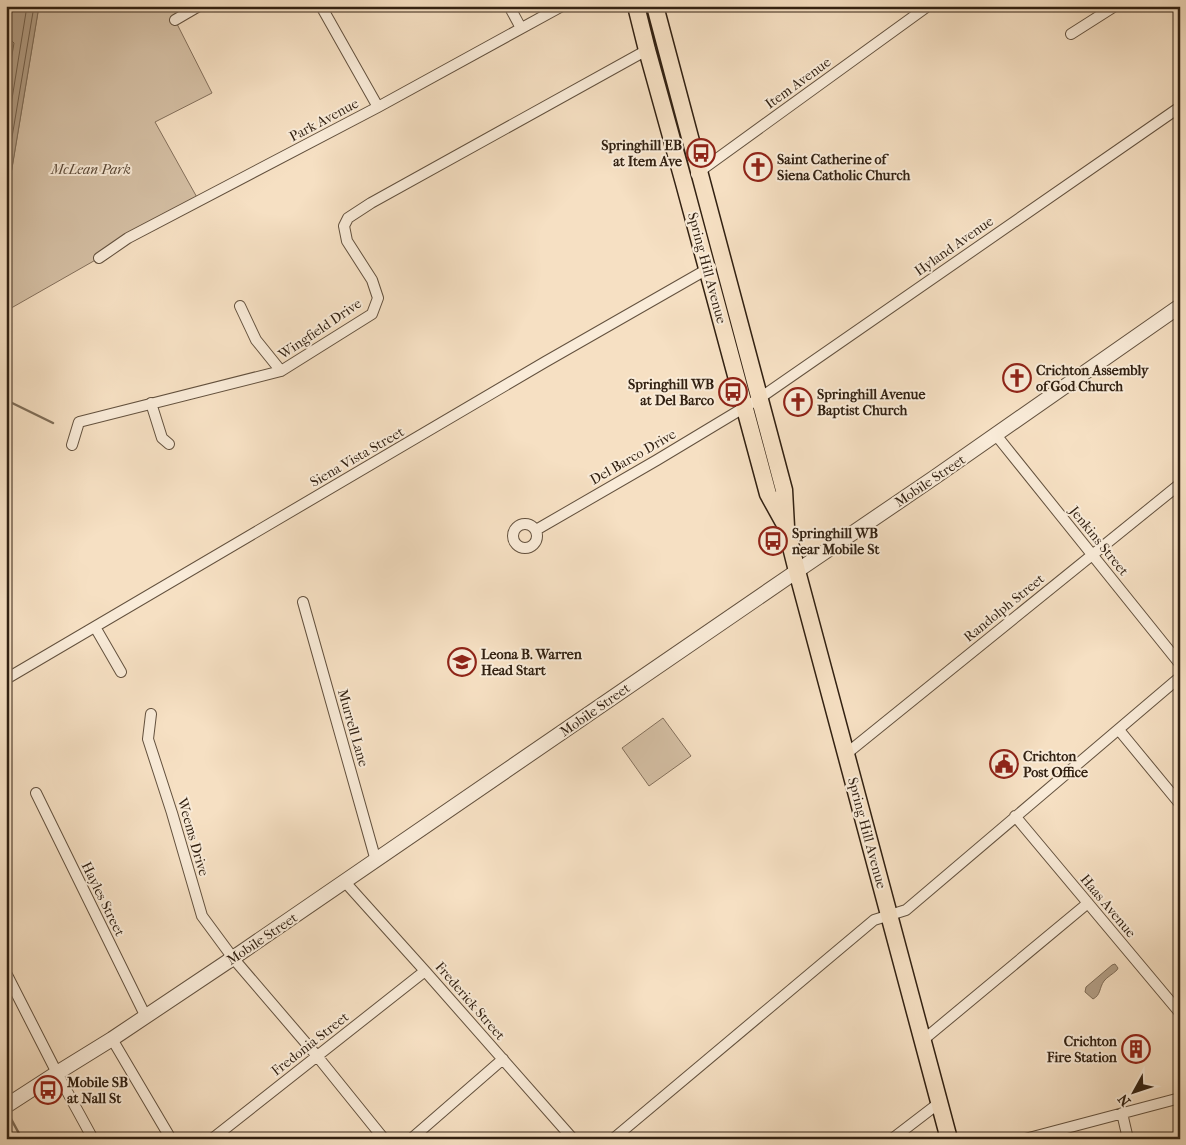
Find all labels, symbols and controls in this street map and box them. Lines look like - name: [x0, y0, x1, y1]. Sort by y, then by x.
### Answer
- street label: Item Avenue: [762, 53, 834, 113]
- street label: Park Avenue: [286, 95, 362, 145]
- place label: Springhill EB at Item Ave: [601, 137, 682, 170]
- bus stop icon: Springhill EB at Item Ave: [686, 138, 716, 168]
- place label: Saint Catherine of Siena Catholic Church: [777, 151, 912, 184]
- church icon: Saint Catherine of Siena Catholic Church: [743, 152, 773, 182]
- park label: McLean Park: [50, 161, 131, 178]
- street label: Spring Hill Avenue: [684, 210, 730, 326]
- street label: Hyland Avenue: [911, 212, 997, 279]
- street label: Wingfield Drive: [274, 295, 365, 364]
- place label: Crichton Assembly of God Church: [1036, 362, 1150, 395]
- church icon: Crichton Assembly of God Church: [1002, 363, 1032, 393]
- place label: Springhill WB at Del Barco: [628, 376, 714, 409]
- bus stop icon: Springhill WB at Del Barco: [718, 377, 748, 407]
- place label: Springhill Avenue Baptist Church: [817, 386, 925, 419]
- church icon: Springhill Avenue Baptist Church: [783, 387, 813, 417]
- street label: Siena Vista Street: [307, 423, 407, 491]
- street label: Del Barco Drive: [587, 426, 679, 488]
- street label: Mobile Street: [891, 451, 969, 511]
- street label: Jenkins Street: [1065, 502, 1132, 579]
- place label: Springhill WB near Mobile St: [791, 525, 880, 558]
- bus stop icon: Springhill WB near Mobile St: [758, 526, 788, 556]
- street label: Randolph Street: [960, 570, 1048, 646]
- place label: Leona B. Warren Head Start: [481, 646, 583, 679]
- school or university icon: Leona B. Warren Head Start: [447, 647, 477, 677]
- street label: Mobile Street: [557, 680, 633, 740]
- street label: Murrell Lane: [334, 687, 372, 769]
- place label: Crichton Post Office: [1023, 748, 1088, 781]
- public building icon: Crichton Post Office: [989, 749, 1019, 779]
- street label: Spring Hill Avenue: [844, 775, 890, 891]
- street label: Weems Drive: [173, 795, 212, 878]
- street label: Hayles Street: [78, 859, 128, 939]
- street label: Haas Avenue: [1077, 871, 1139, 941]
- street label: Mobile Street: [223, 909, 301, 969]
- street label: Frederick Street: [431, 958, 509, 1044]
- street label: Fredonia Street: [268, 1008, 352, 1080]
- place label: Crichton Fire Station: [1046, 1033, 1118, 1066]
- building icon: Crichton Fire Station: [1121, 1034, 1151, 1064]
- north arrow: [1108, 1068, 1158, 1118]
- place label: Mobile SB at Nall St: [66, 1074, 128, 1107]
- bus stop icon: Mobile SB at Nall St: [33, 1075, 63, 1105]
- text: N: [1114, 1090, 1134, 1110]

